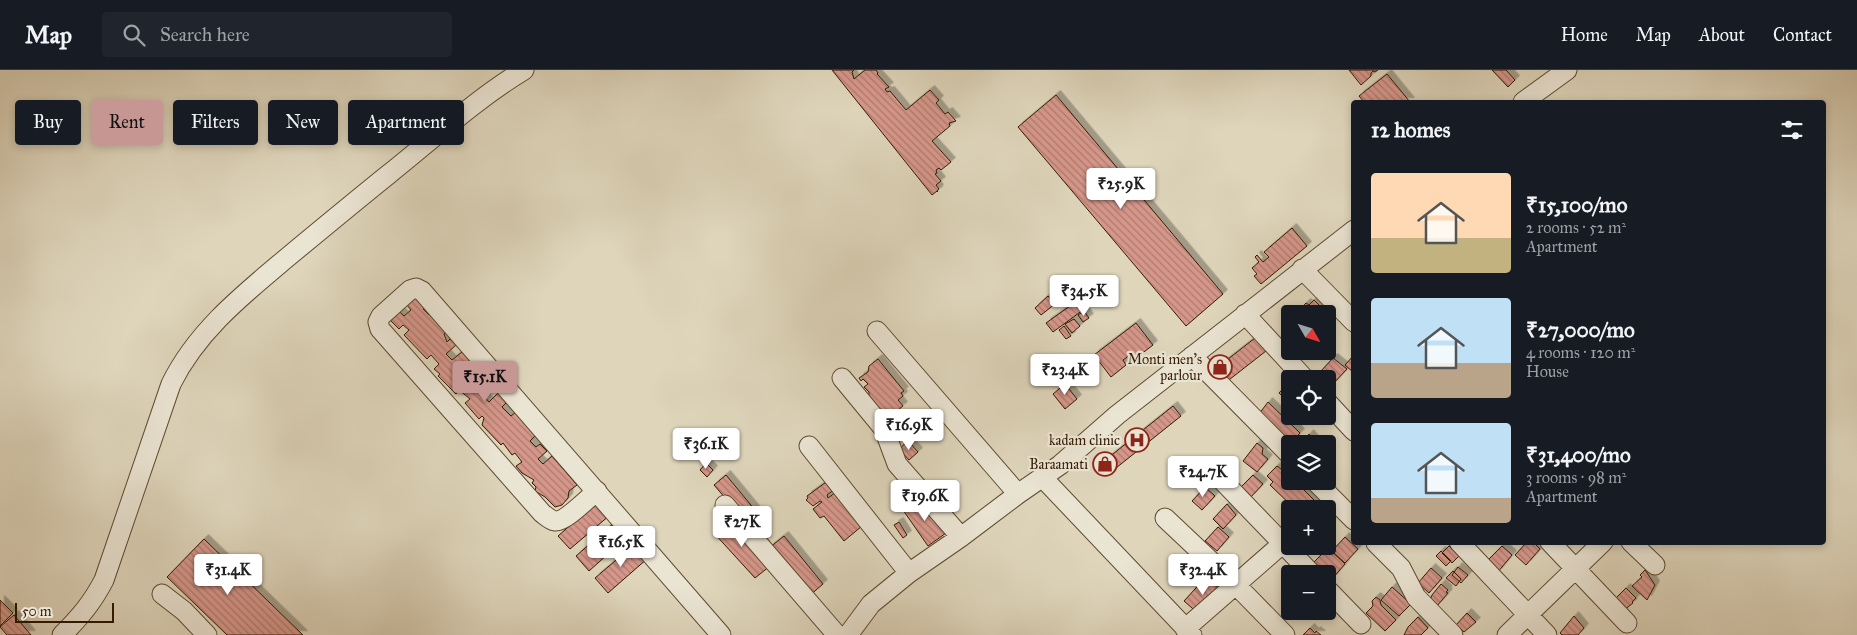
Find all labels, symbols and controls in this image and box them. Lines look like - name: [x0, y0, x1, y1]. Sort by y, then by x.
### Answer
- search box: [102, 12, 452, 57]
- text: Map: [25, 20, 72, 50]
- icon: search: [120, 21, 148, 49]
- text: Search here: [160, 23, 250, 46]
- text: Home: [1561, 24, 1608, 46]
- text: Map: [1636, 24, 1671, 46]
- text: About: [1699, 24, 1745, 46]
- text: Contact: [1773, 24, 1832, 46]
- chip: Buy: [15, 100, 81, 145]
- chip: Rent: [91, 100, 163, 145]
- chip: Filters: [173, 100, 258, 145]
- chip: New: [268, 100, 338, 145]
- chip: Apartment: [348, 100, 464, 145]
- icon: filters: [1778, 116, 1806, 144]
- text: 12 homes: [1371, 117, 1450, 143]
- pin: ₹25.9K: [1080, 168, 1162, 210]
- text: ₹25.9K: [1097, 174, 1145, 193]
- text: ₹15,100/mo: [1526, 192, 1627, 218]
- icon: home: [1411, 193, 1471, 253]
- text: 2 rooms · 52 m²: [1526, 218, 1626, 237]
- text: Apartment: [1526, 237, 1598, 256]
- pin: ₹34.5K: [1043, 274, 1125, 317]
- text: ₹34.5K: [1061, 281, 1107, 300]
- north arrow: [1281, 305, 1336, 360]
- map controls: [1281, 305, 1336, 620]
- text: ₹27,000/mo: [1526, 317, 1635, 343]
- icon: home: [1411, 318, 1471, 378]
- text: 4 rooms · 120 m²: [1526, 343, 1635, 362]
- place label: Monti men's parlour: [1128, 351, 1203, 384]
- pin: ₹23.4K: [1024, 354, 1106, 396]
- shop icon: Monti men's parlour: [1207, 354, 1233, 380]
- pin: ₹15.1K: [444, 360, 526, 403]
- text: ₹23.4K: [1041, 360, 1089, 379]
- text: House: [1526, 362, 1569, 381]
- text: ₹15.1K: [463, 367, 507, 386]
- button: locate: [1281, 370, 1336, 425]
- pin: ₹16.9K: [868, 408, 950, 451]
- text: ₹16.9K: [886, 415, 932, 434]
- hospital icon: kadam clinic: [1124, 427, 1150, 453]
- pin: ₹36.1K: [665, 428, 747, 470]
- place label: kadam clinic: [1049, 432, 1120, 449]
- text: ₹36.1K: [684, 434, 728, 453]
- button: layers: [1281, 435, 1336, 490]
- text: ₹31,400/mo: [1526, 442, 1631, 468]
- icon: home: [1411, 443, 1471, 503]
- shop icon: Baraamati: [1092, 451, 1118, 477]
- place label: Baraamati: [1029, 456, 1088, 473]
- pin: ₹24.7K: [1162, 456, 1244, 498]
- text: ₹24.7K: [1179, 462, 1227, 481]
- text: 3 rooms · 98 m²: [1526, 468, 1626, 487]
- pin: ₹19.6K: [884, 480, 966, 522]
- text: ₹19.6K: [902, 486, 948, 505]
- text: Apartment: [1526, 487, 1598, 506]
- button: +: [1281, 500, 1336, 555]
- pin: ₹27K: [712, 506, 772, 548]
- text: ₹27K: [724, 512, 760, 531]
- pin: ₹16.5K: [580, 526, 662, 568]
- text: ₹16.5K: [598, 532, 644, 551]
- pin: ₹31.4K: [187, 554, 269, 596]
- pin: ₹32.4K: [1162, 554, 1244, 596]
- text: ₹31.4K: [205, 560, 251, 579]
- text: ₹32.4K: [1179, 560, 1227, 579]
- button: −: [1281, 565, 1336, 620]
- scale bar: [15, 600, 114, 623]
- text: 50 m: [22, 603, 51, 620]

